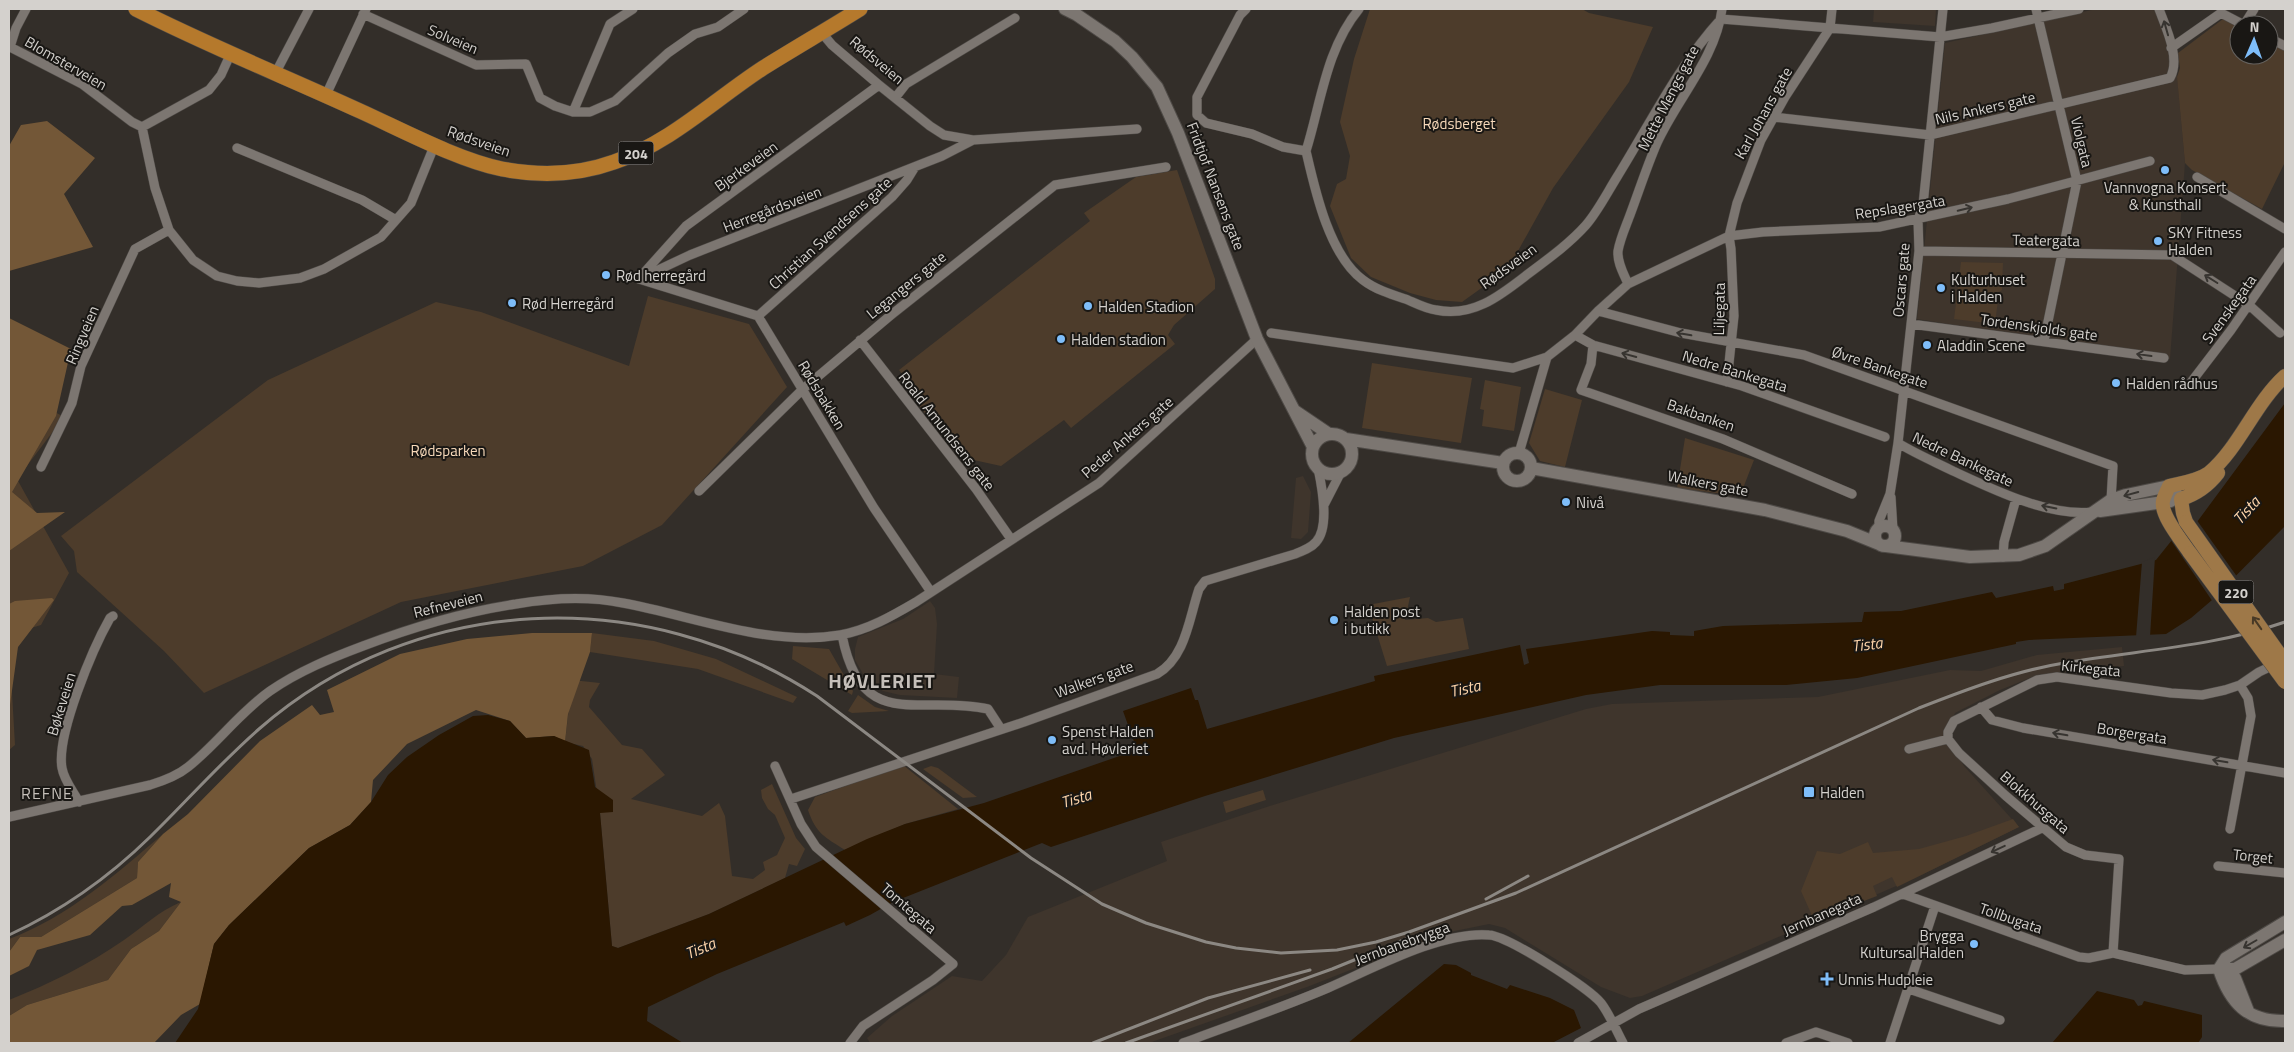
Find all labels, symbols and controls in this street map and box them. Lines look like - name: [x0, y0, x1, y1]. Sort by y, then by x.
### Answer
- north arrow: [2229, 15, 2279, 65]
- text: N: [2249, 16, 2260, 37]
- street label: Solveien: [424, 18, 482, 60]
- one-way arrow: [2160, 21, 2170, 37]
- street label: Blomsterveien: [21, 30, 111, 96]
- street label: Rødsveien: [845, 30, 909, 90]
- street label: Mette Mengs gate: [1631, 41, 1705, 155]
- street label: Karl Johans gate: [1728, 63, 1798, 163]
- street label: Nils Ankers gate: [1933, 85, 2037, 131]
- park label: Rødsberget: [1423, 112, 1496, 135]
- street label: Violgata: [2065, 114, 2099, 170]
- street label: Rødsveien: [444, 119, 514, 163]
- street label: Fridtjof Nansens gate: [1181, 119, 1251, 253]
- street label: Bjerkeveien: [710, 135, 782, 197]
- road number: 204: [618, 142, 654, 164]
- marker: Vannvogna Konsert & Kunsthall: [2159, 164, 2171, 176]
- street label: Christian Svendsens gate: [763, 171, 897, 295]
- place label: Vannvogna Konsert & Kunsthall: [2104, 176, 2227, 216]
- street label: Herregårdsveien: [719, 180, 825, 238]
- street label: Repslagergata: [1853, 188, 1947, 225]
- one-way arrow: [1957, 204, 1973, 213]
- place label: SKY Fitness Halden: [2168, 221, 2242, 261]
- street label: Teatergata: [2012, 228, 2080, 252]
- marker: SKY Fitness Halden: [2152, 235, 2164, 247]
- street label: Rødsveien: [1475, 237, 1541, 295]
- street label: Oscars gate: [1886, 242, 1916, 318]
- street label: Legangers gate: [861, 246, 951, 324]
- place label: Rød herregård: [616, 264, 706, 287]
- place label: Kulturhuset i Halden: [1951, 268, 2026, 308]
- marker: Rød herregård: [600, 269, 612, 281]
- street label: Svenskegata: [2196, 269, 2262, 348]
- one-way arrow: [2205, 274, 2219, 284]
- street label: Liljegata: [1707, 282, 1731, 336]
- marker: Kulturhuset i Halden: [1935, 282, 1947, 294]
- place label: Rød Herregård: [522, 292, 614, 315]
- place label: Halden Stadion: [1098, 295, 1194, 318]
- marker: Rød Herregård: [506, 297, 518, 309]
- marker: Halden Stadion: [1082, 300, 1094, 312]
- street label: Ringveien: [59, 302, 105, 368]
- street label: Tordenskjolds gate: [1979, 307, 2099, 347]
- place label: Halden stadion: [1071, 328, 1166, 351]
- one-way arrow: [1677, 328, 1693, 338]
- marker: Halden stadion: [1055, 333, 1067, 345]
- place label: Aladdin Scene: [1937, 334, 2025, 357]
- marker: Aladdin Scene: [1921, 339, 1933, 351]
- street label: Øvre Bankegate: [1829, 340, 1931, 394]
- street label: Nedre Bankegata: [1680, 344, 1791, 398]
- one-way arrow: [1621, 349, 1637, 359]
- one-way arrow: [2136, 350, 2152, 360]
- street label: Rødsbakken: [792, 356, 852, 434]
- street label: Roald Amundsens gate: [893, 367, 1001, 495]
- place label: Halden rådhus: [2126, 372, 2218, 395]
- marker: Halden rådhus: [2110, 377, 2122, 389]
- street label: Peder Ankers gate: [1076, 390, 1178, 484]
- street label: Bakbanken: [1664, 393, 1738, 437]
- street label: Nedre Bankegate: [1909, 426, 2017, 492]
- park label: Rødsparken: [410, 439, 486, 462]
- street label: Walkers gate: [1665, 464, 1751, 502]
- one-way arrow: [2124, 490, 2140, 499]
- water label: Tista: [2227, 490, 2266, 529]
- place label: Nivå: [1576, 491, 1605, 514]
- marker: Nivå: [1560, 496, 1572, 508]
- one-way arrow: [2042, 501, 2058, 511]
- road number: 220: [2218, 580, 2254, 604]
- street label: Refneveien: [411, 584, 485, 624]
- place label: Halden post i butikk: [1344, 600, 1421, 640]
- marker: Halden post i butikk: [1328, 614, 1340, 626]
- one-way arrow: [2252, 616, 2262, 630]
- water label: Tista: [1850, 630, 1885, 658]
- street label: Kirkegata: [2060, 653, 2122, 683]
- street label: Walkers gate: [1051, 654, 1137, 704]
- district label: HØVLERIET: [828, 665, 936, 696]
- street label: Bøkeveien: [40, 669, 82, 739]
- water label: Tista: [1447, 673, 1484, 703]
- street label: Borgergata: [2095, 716, 2169, 750]
- place label: Spenst Halden avd. Høvleriet: [1062, 720, 1154, 760]
- one-way arrow: [2052, 729, 2068, 739]
- marker: Spenst Halden avd. Høvleriet: [1046, 734, 1058, 746]
- one-way arrow: [2212, 756, 2228, 766]
- street label: Blokkhusgata: [1995, 765, 2075, 839]
- district label: REFNE: [21, 781, 73, 805]
- place label: Halden: [1820, 781, 1865, 804]
- water label: Tista: [1058, 782, 1095, 814]
- marker: Halden: [1802, 785, 1816, 799]
- street label: Torget: [2232, 842, 2275, 870]
- one-way arrow: [1991, 845, 2006, 854]
- street label: Tomtegata: [876, 877, 942, 939]
- street label: Jernbanegata: [1779, 886, 1866, 942]
- street label: Tollbugata: [1976, 897, 2046, 940]
- street label: Jernbanebrygga: [1351, 915, 1453, 971]
- place label: Brygga Kultursal Halden: [1860, 924, 1964, 964]
- water label: Tista: [681, 931, 720, 965]
- marker: Brygga Kultursal Halden: [1968, 938, 1980, 950]
- one-way arrow: [2243, 939, 2258, 949]
- place label: Unnis Hudpleie: [1838, 968, 1933, 991]
- marker: Unnis Hudpleie: [1820, 972, 1834, 986]

